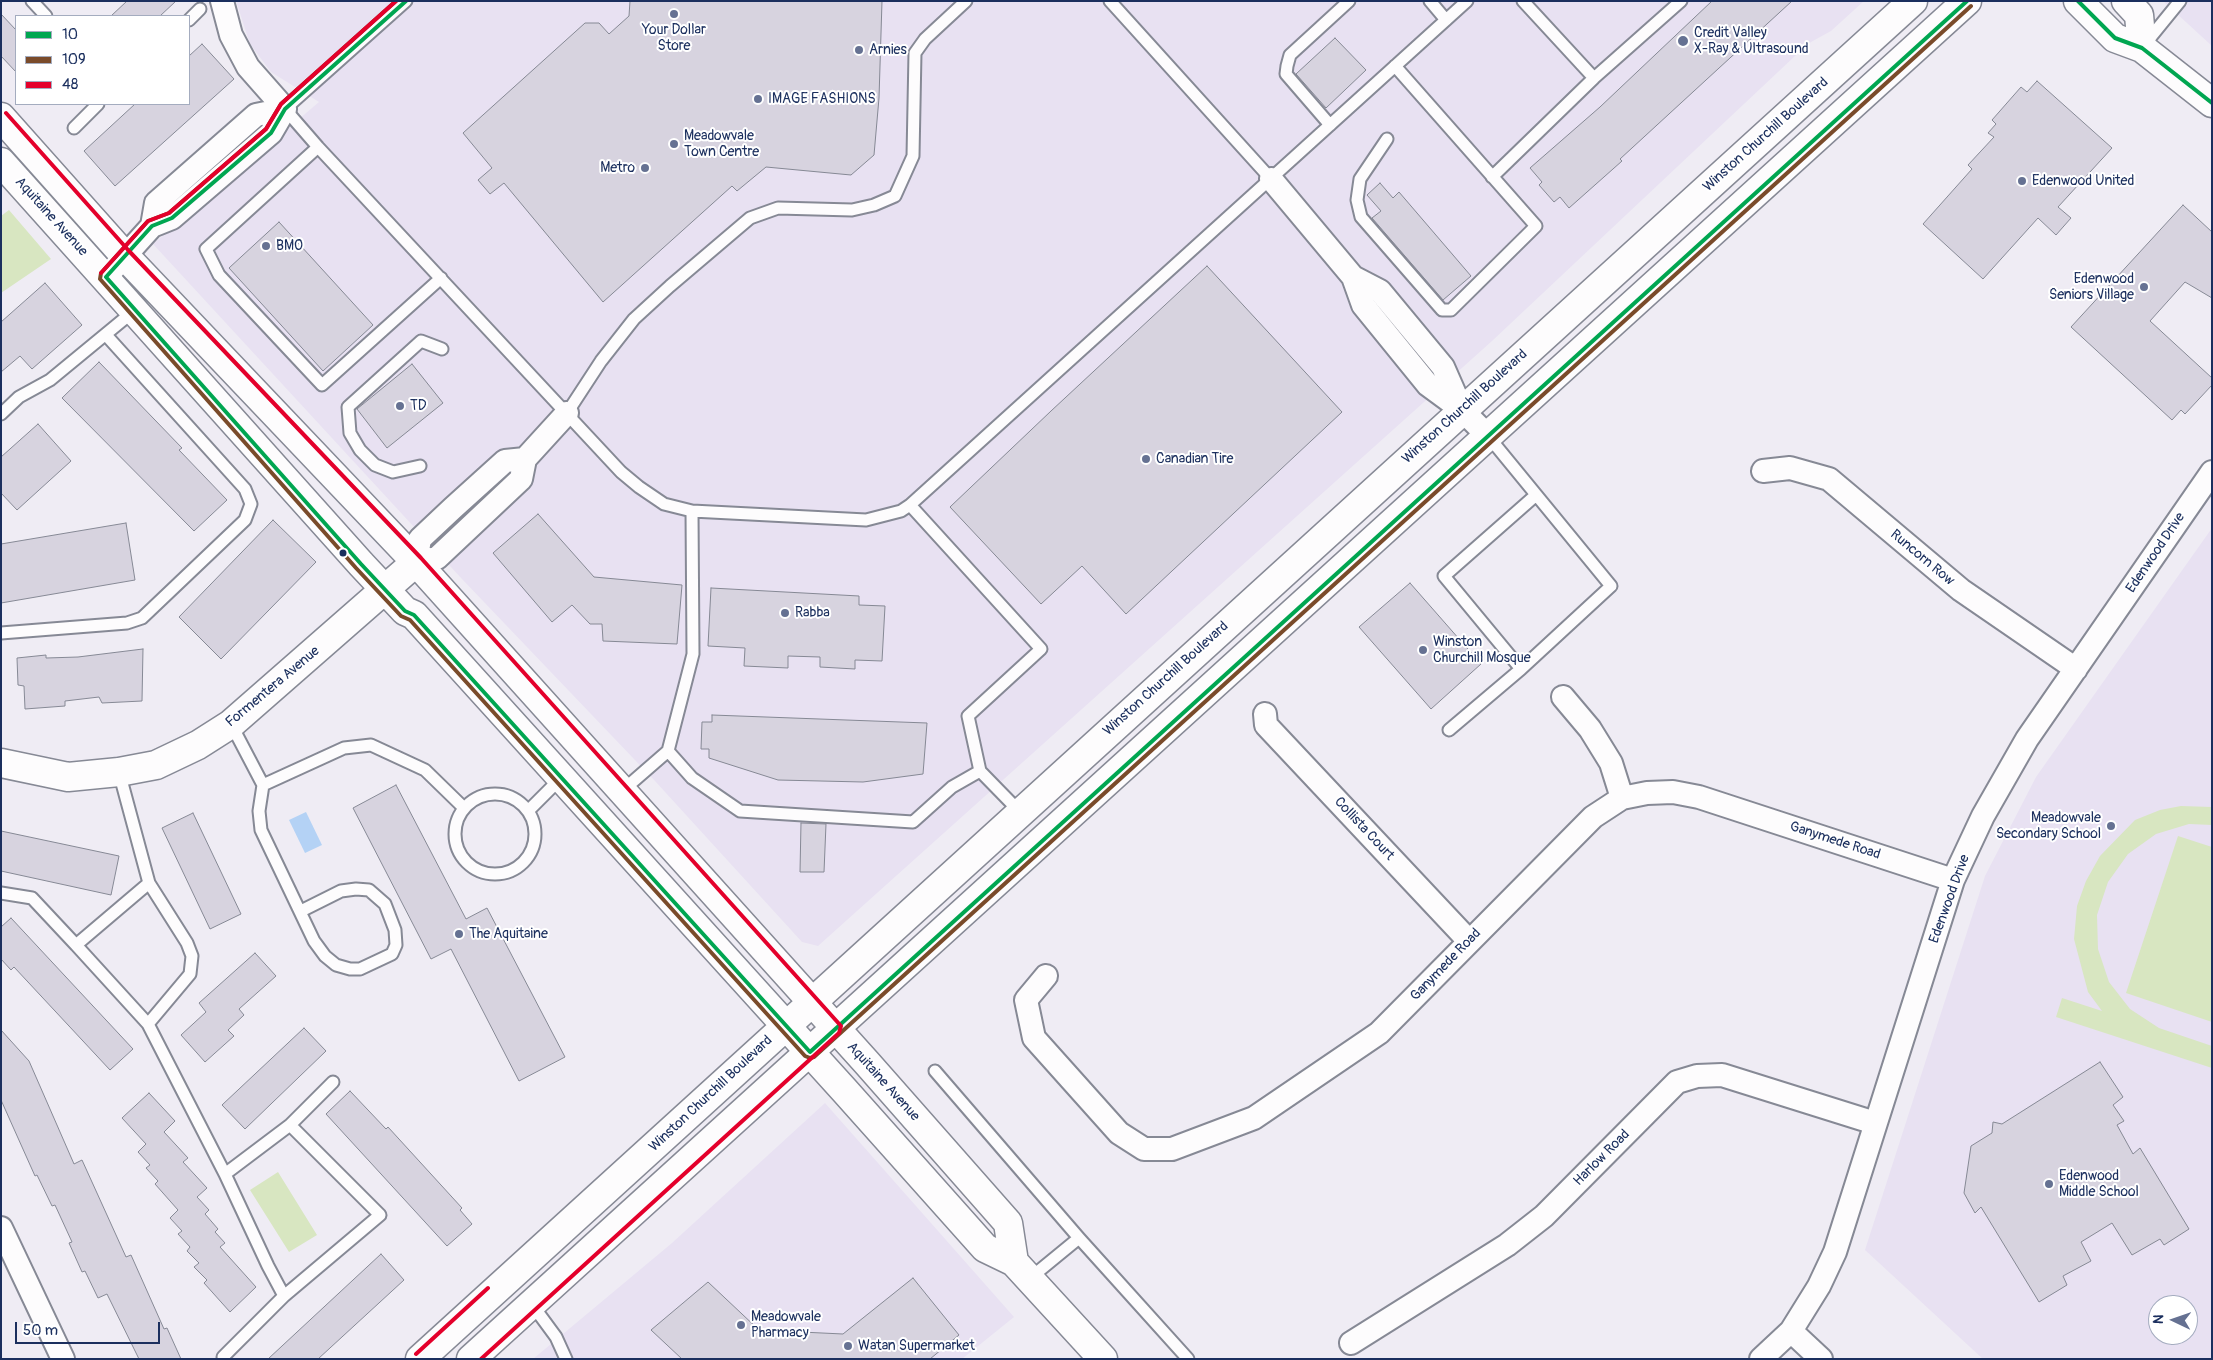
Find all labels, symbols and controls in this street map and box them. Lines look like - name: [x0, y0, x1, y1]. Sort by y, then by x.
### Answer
- marker: Your Dollar Store: [668, 8, 680, 20]
- legend: [15, 15, 190, 105]
- place label: Your Dollar Store: [642, 22, 706, 54]
- text: 10: [62, 25, 78, 44]
- place label: Credit Valley X-Ray & Ultrasound: [1694, 25, 1809, 58]
- marker: Credit Valley X-Ray & Ultrasound: [1676, 34, 1690, 48]
- place label: Arnies: [869, 42, 907, 58]
- marker: Arnies: [853, 44, 865, 56]
- text: 109: [62, 50, 86, 69]
- street label: Winston Churchill Boulevard: [1700, 74, 1832, 196]
- text: 48: [62, 75, 78, 94]
- place label: IMAGE FASHIONS: [768, 91, 876, 107]
- marker: IMAGE FASHIONS: [752, 93, 764, 105]
- place label: Meadowvale Town Centre: [684, 128, 759, 160]
- marker: Meadowvale Town Centre: [668, 138, 680, 150]
- place label: Metro: [600, 160, 635, 176]
- marker: Metro: [639, 162, 651, 174]
- place label: Edenwood United: [2032, 173, 2134, 189]
- street label: Aquitaine Avenue: [11, 174, 91, 260]
- marker: Edenwood United: [2016, 175, 2028, 187]
- place label: BMO: [276, 238, 303, 254]
- marker: BMO: [260, 240, 272, 252]
- place label: Edenwood Seniors Village: [2049, 271, 2134, 304]
- marker: Edenwood Seniors Village: [2138, 281, 2150, 293]
- street label: Winston Churchill Boulevard: [1399, 346, 1531, 468]
- place label: TD: [410, 398, 427, 414]
- marker: TD: [394, 400, 406, 412]
- place label: Canadian Tire: [1156, 451, 1233, 467]
- marker: Canadian Tire: [1140, 453, 1152, 465]
- street label: Edenwood Drive: [2123, 510, 2189, 596]
- street label: Runcorn Row: [1886, 526, 1958, 590]
- unlabelled marker: [338, 548, 348, 558]
- place label: Rabba: [795, 605, 830, 621]
- marker: Rabba: [779, 607, 791, 619]
- street label: Winston Churchill Boulevard: [1100, 618, 1232, 740]
- place label: Winston Churchill Mosque: [1433, 634, 1531, 666]
- street label: Formentera Avenue: [223, 643, 323, 731]
- marker: Winston Churchill Mosque: [1417, 644, 1429, 656]
- street label: Collista Court: [1330, 794, 1398, 864]
- place label: Meadowvale Secondary School: [1996, 810, 2101, 842]
- street label: Ganymede Road: [1788, 818, 1882, 864]
- marker: Meadowvale Secondary School: [2105, 820, 2117, 832]
- street label: Edenwood Drive: [1926, 852, 1974, 946]
- street label: Ganymede Road: [1407, 925, 1485, 1005]
- place label: The Aquitaine: [469, 926, 548, 942]
- marker: The Aquitaine: [453, 928, 465, 940]
- street label: Winston Churchill Boulevard: [646, 1032, 776, 1156]
- street label: Aquitaine Avenue: [843, 1039, 923, 1125]
- street label: Harlow Road: [1570, 1126, 1634, 1190]
- place label: Edenwood Middle School: [2059, 1168, 2139, 1200]
- marker: Edenwood Middle School: [2043, 1178, 2055, 1190]
- north arrow: [2148, 1295, 2198, 1345]
- place label: Meadowvale Pharmacy: [751, 1309, 821, 1341]
- scale bar: [18, 1312, 162, 1344]
- text: N: [2150, 1314, 2167, 1324]
- marker: Meadowvale Pharmacy: [735, 1319, 747, 1331]
- text: 50 m: [23, 1321, 58, 1340]
- place label: Watan Supermarket: [858, 1338, 975, 1354]
- marker: Watan Supermarket: [842, 1340, 854, 1352]

